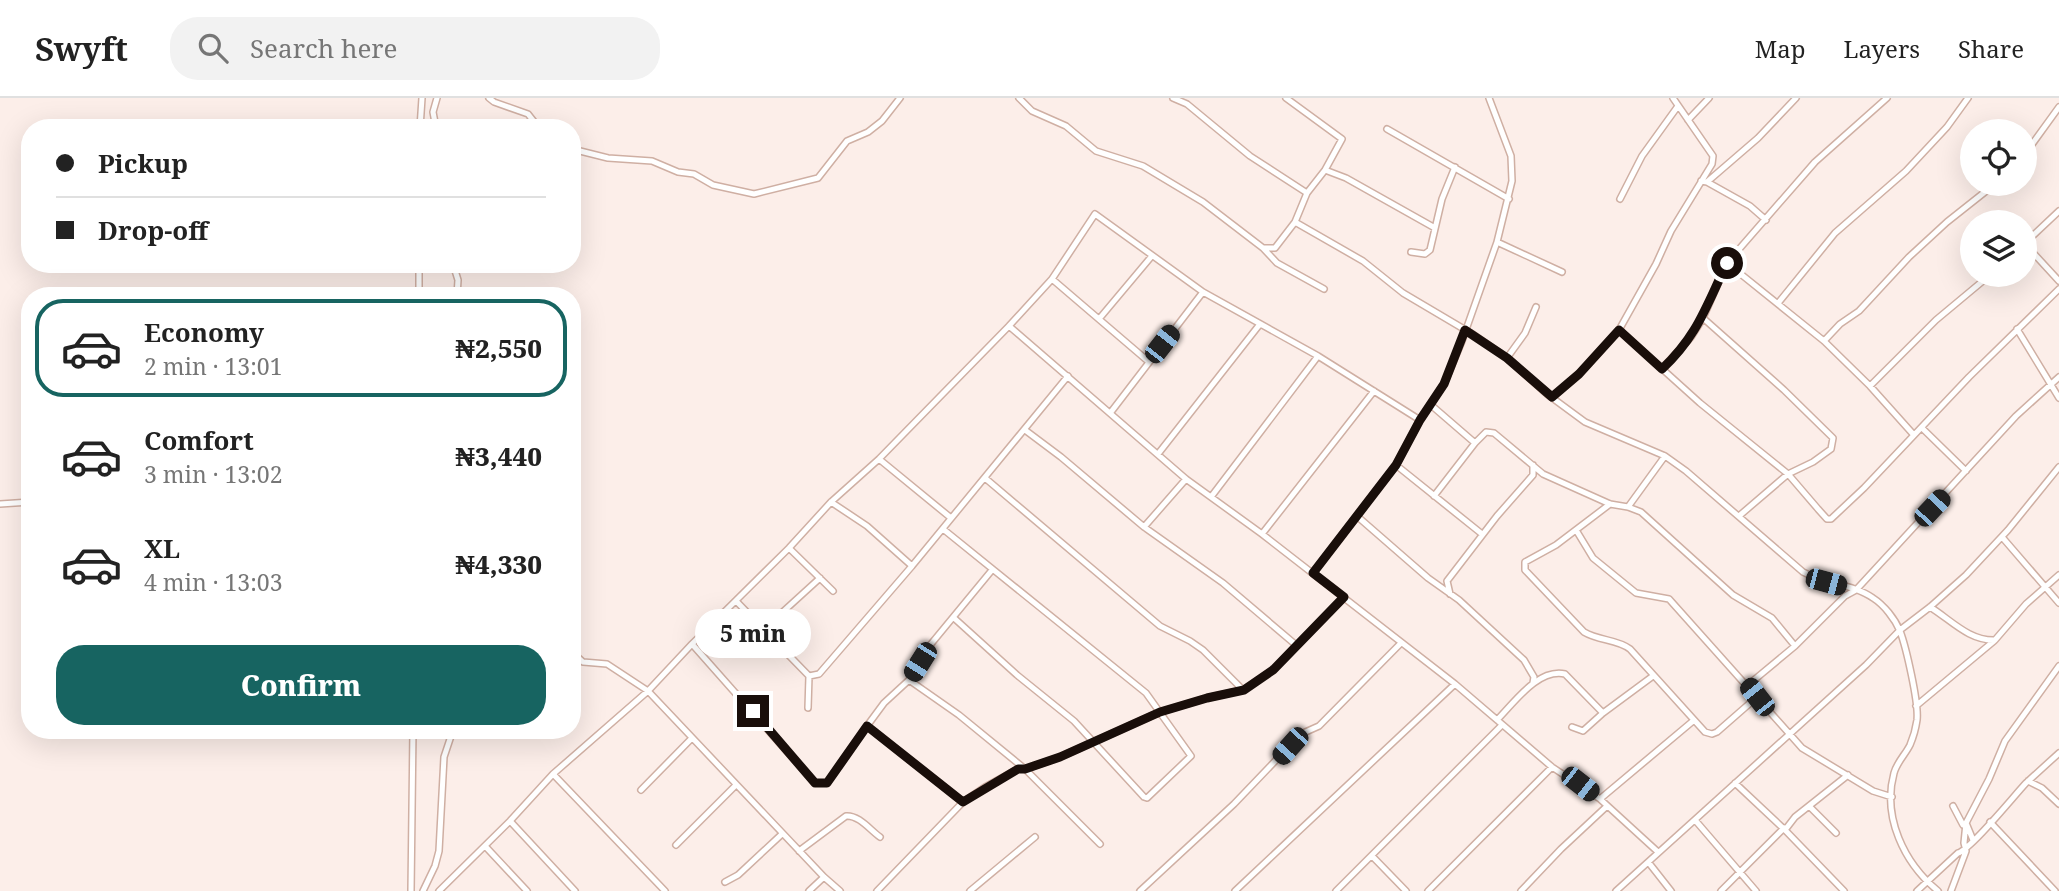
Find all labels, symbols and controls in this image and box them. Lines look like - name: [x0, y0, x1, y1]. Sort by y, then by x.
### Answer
- search box: [170, 17, 660, 80]
- text: Swyft: [35, 26, 128, 71]
- icon: search: [194, 29, 232, 67]
- text: Search here: [250, 30, 398, 66]
- text: Map: [1755, 32, 1806, 65]
- text: Layers: [1844, 32, 1920, 65]
- text: Share: [1958, 32, 2024, 65]
- map controls: [1960, 119, 2037, 287]
- button: locate: [1960, 119, 2037, 196]
- text: Pickup: [98, 145, 188, 181]
- button: layers: [1960, 210, 2037, 287]
- text: Drop-off: [98, 212, 208, 248]
- route start: [1711, 247, 1743, 279]
- text: Economy: [144, 314, 264, 350]
- icon: car: [60, 317, 123, 380]
- car: [1141, 321, 1184, 367]
- text: ₦2,550: [455, 330, 542, 366]
- text: 2 min · 13:01: [144, 350, 282, 382]
- text: Comfort: [144, 422, 254, 458]
- icon: car: [60, 425, 123, 488]
- text: ₦3,440: [455, 438, 542, 474]
- text: 3 min · 13:02: [144, 458, 282, 490]
- car: [1910, 485, 1955, 531]
- text: XL: [144, 530, 180, 566]
- icon: car: [60, 533, 123, 596]
- text: ₦4,330: [455, 546, 542, 582]
- text: 4 min · 13:03: [144, 566, 282, 598]
- car: [1803, 566, 1850, 598]
- callout: 5 min: [695, 610, 811, 658]
- text: 5 min: [720, 617, 786, 649]
- car: [900, 639, 941, 685]
- button: Confirm: [56, 645, 546, 725]
- car: [1736, 674, 1779, 720]
- route end: [737, 695, 769, 727]
- car: [1269, 723, 1312, 769]
- car: [1557, 763, 1604, 805]

